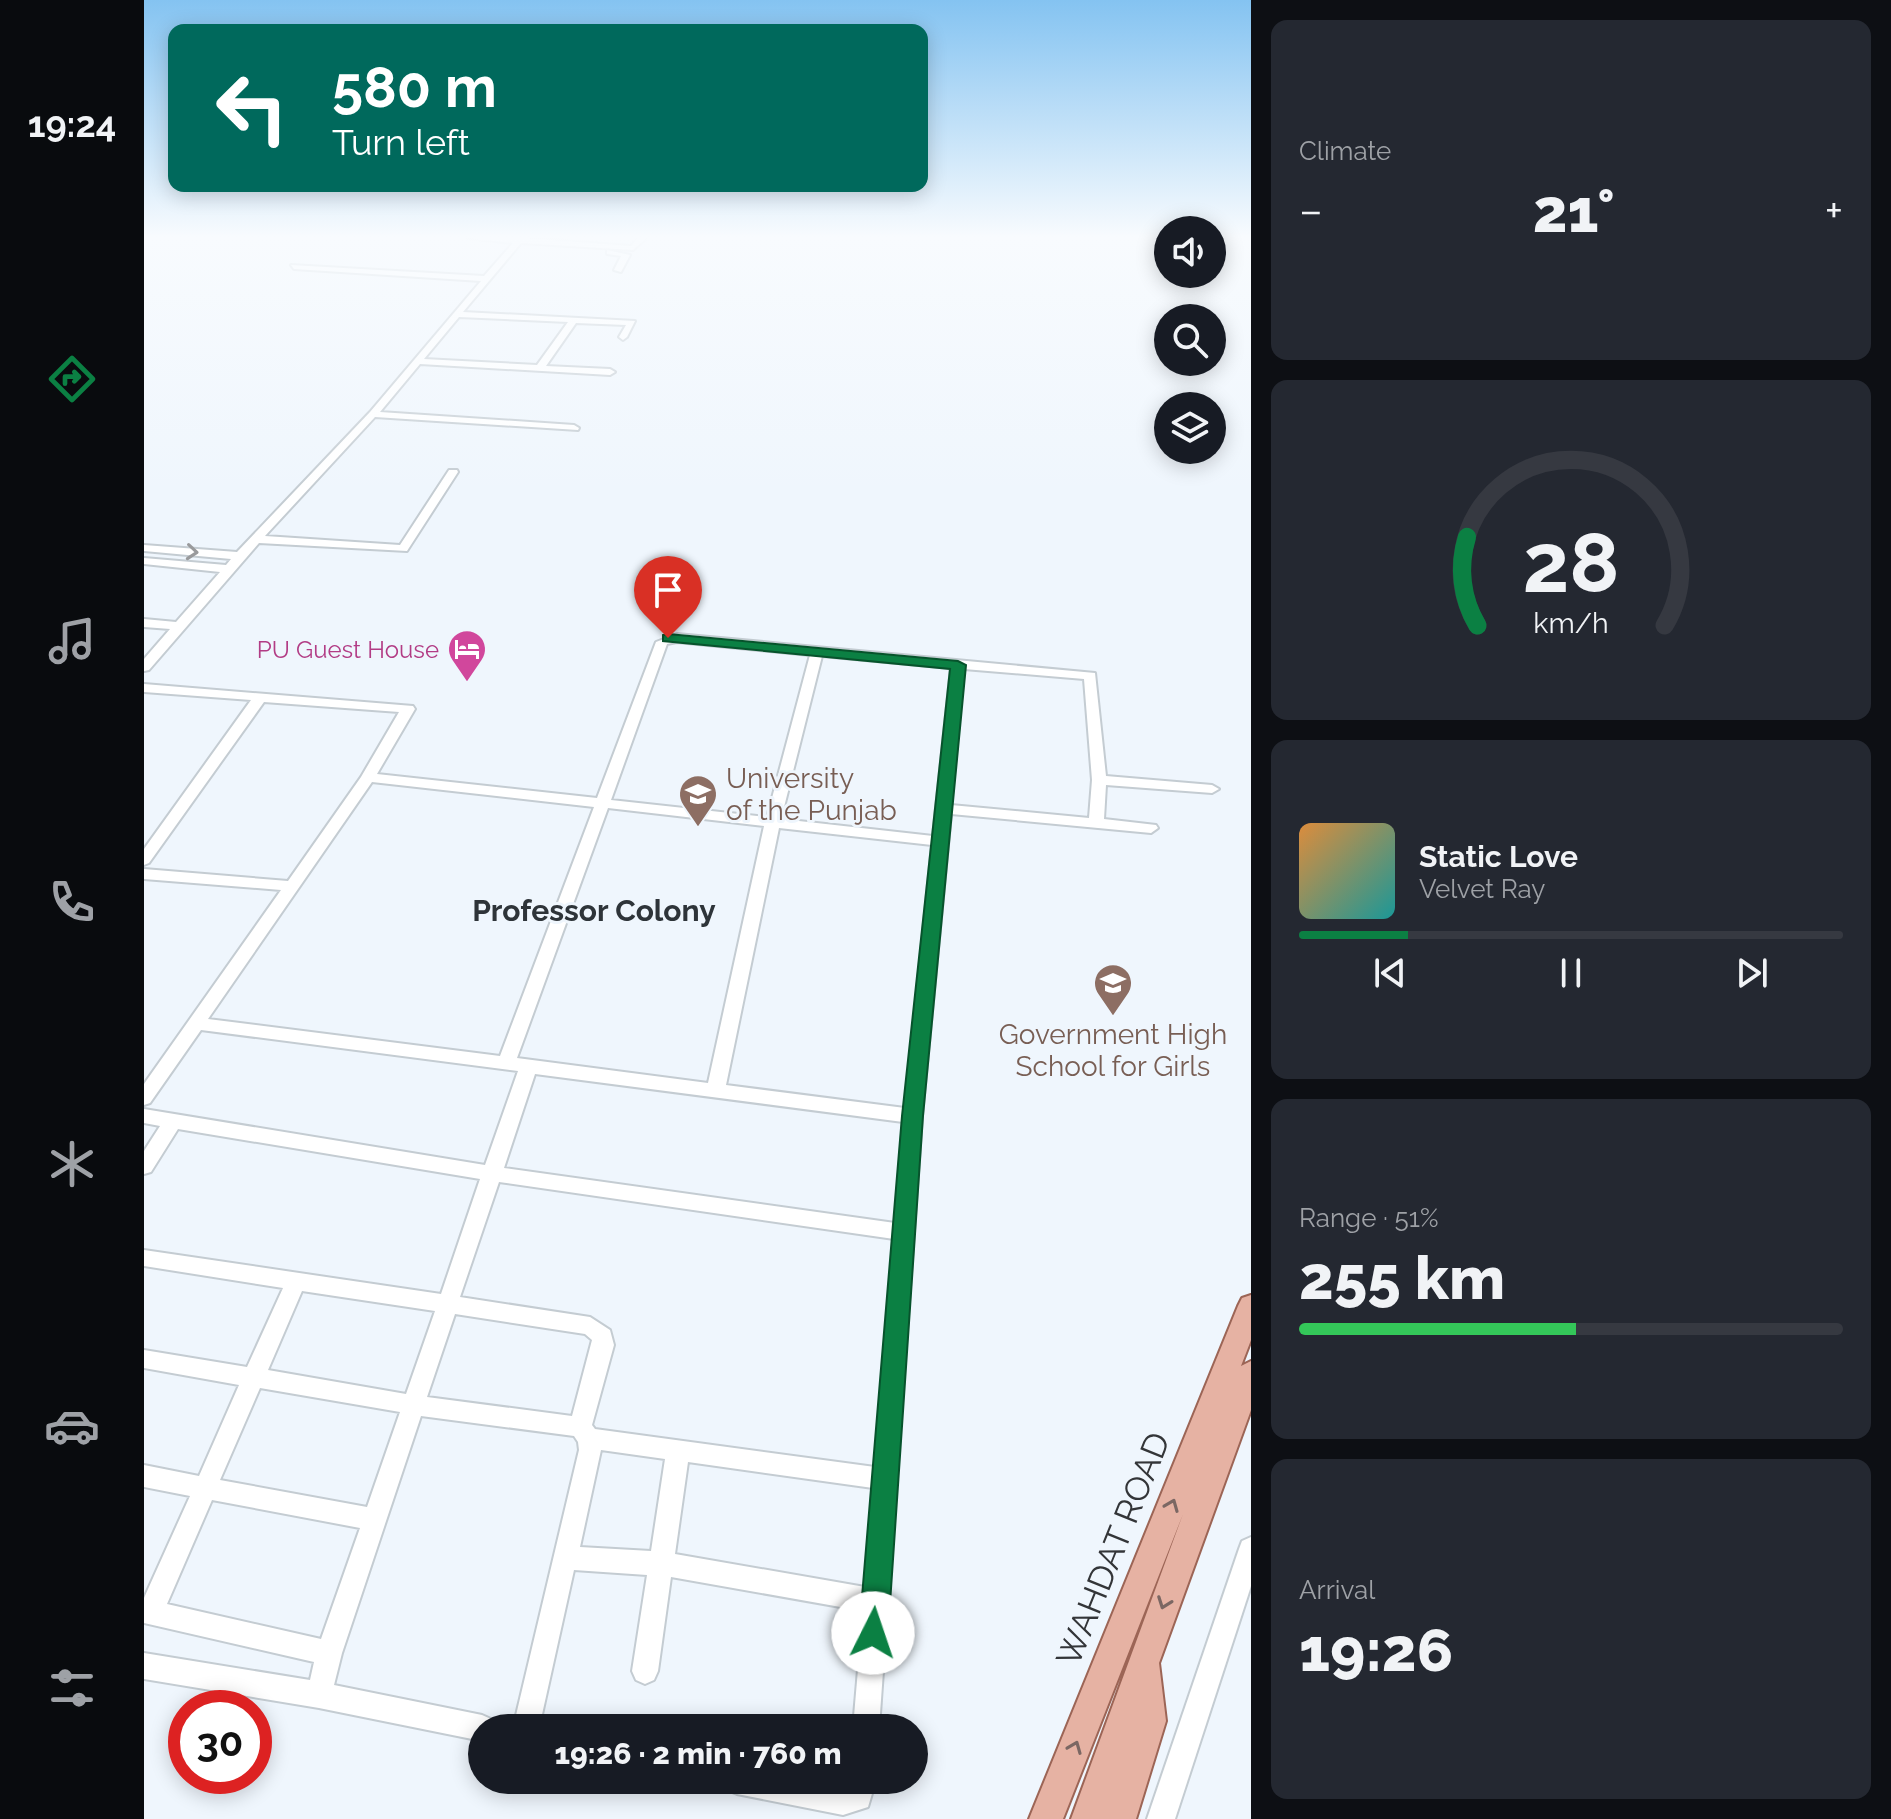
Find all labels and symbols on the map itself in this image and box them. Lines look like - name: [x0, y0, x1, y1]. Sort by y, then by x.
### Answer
- one-way arrow: [186, 543, 199, 560]
- pin: [634, 556, 702, 638]
- hotel icon: PU Guest House: [446, 628, 488, 683]
- place label: PU Guest House: [257, 635, 439, 664]
- place label: University of the Punjab: [726, 762, 897, 827]
- school or university icon: University of the Punjab: [677, 773, 719, 828]
- district label: Professor Colony: [472, 893, 716, 928]
- school or university icon: Government High School for Girls: [1092, 962, 1134, 1017]
- place label: Government High School for Girls: [999, 1018, 1227, 1083]
- street label: WAHDAT ROAD: [1048, 1426, 1178, 1672]
- one-way arrow: [1162, 1499, 1178, 1513]
- position arrow: [831, 1591, 915, 1675]
- one-way arrow: [1157, 1595, 1174, 1609]
- speed limit sign: 30: [168, 1690, 272, 1794]
- one-way arrow: [1065, 1741, 1082, 1755]

